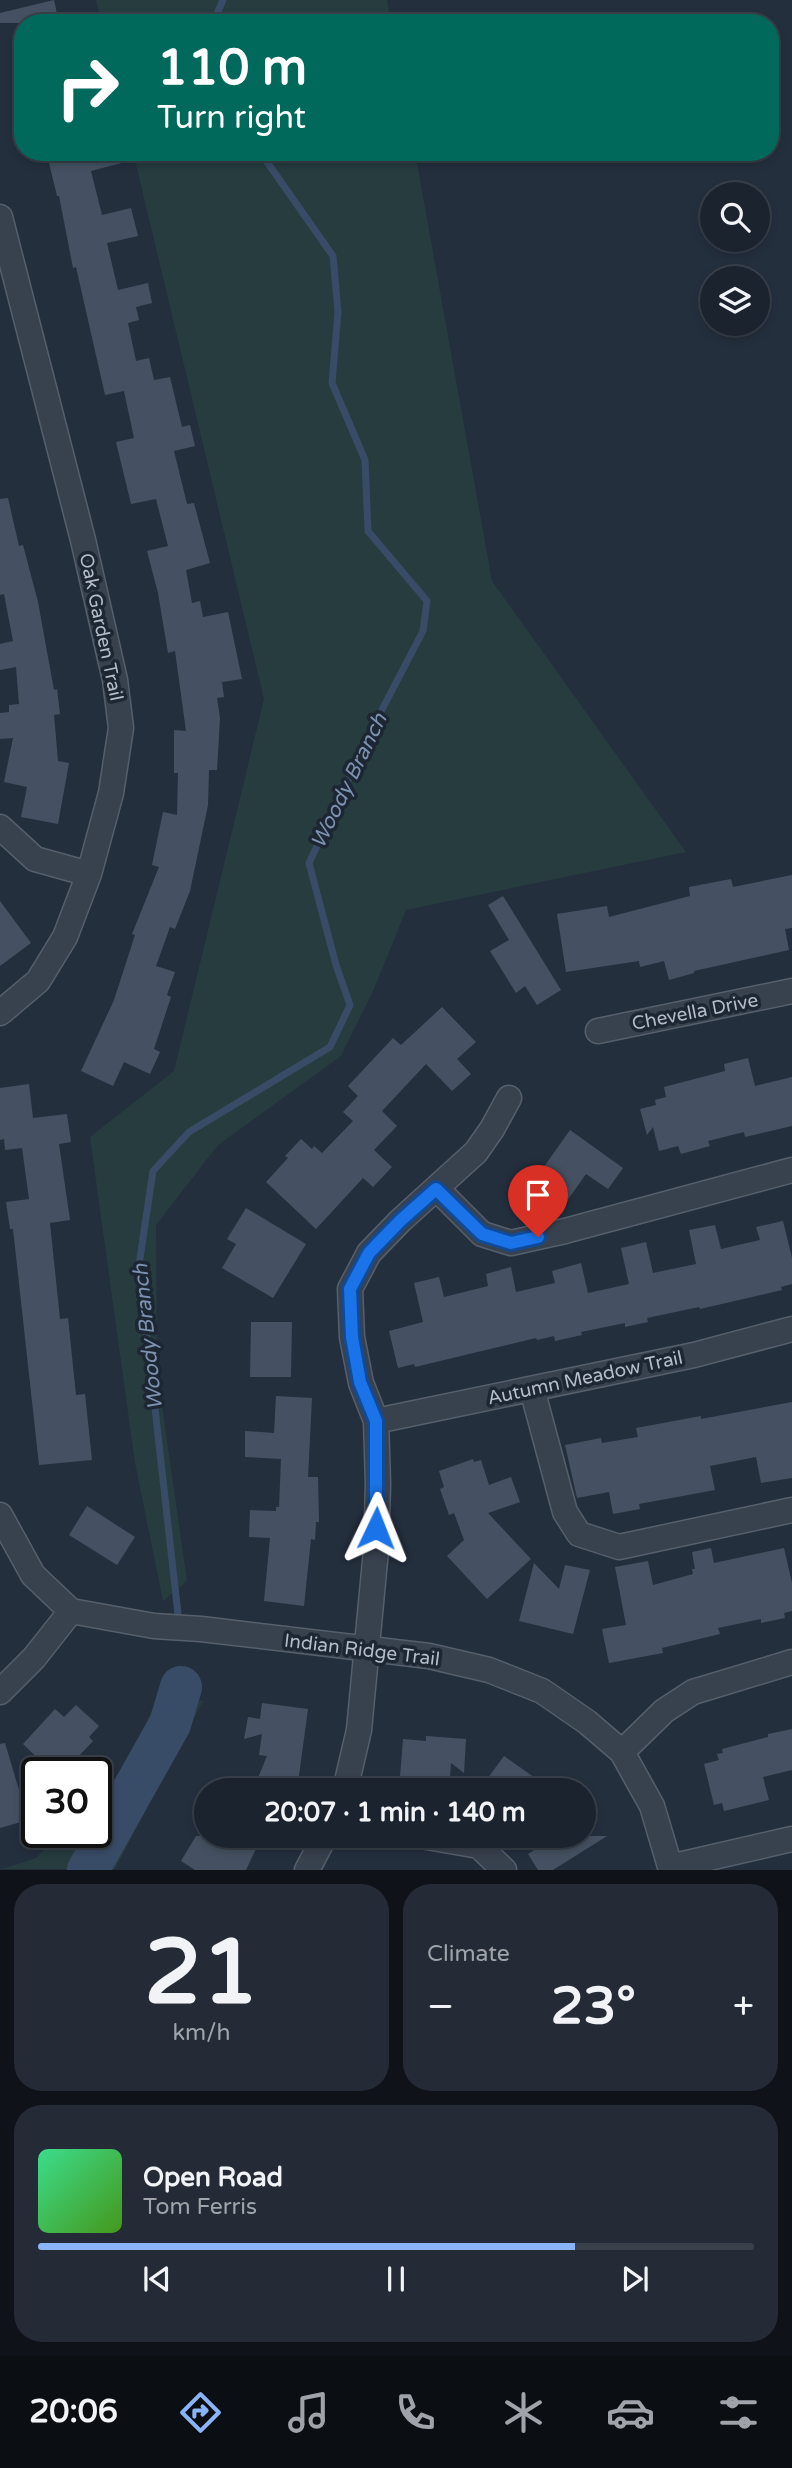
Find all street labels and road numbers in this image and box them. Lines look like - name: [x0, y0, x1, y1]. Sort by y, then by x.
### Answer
- street label: Oak Garden Trail: [75, 551, 127, 703]
- street label: Chevella Drive: [630, 989, 760, 1035]
- street label: Autumn Meadow Trail: [485, 1347, 685, 1409]
- street label: Indian Ridge Trail: [283, 1630, 441, 1670]

